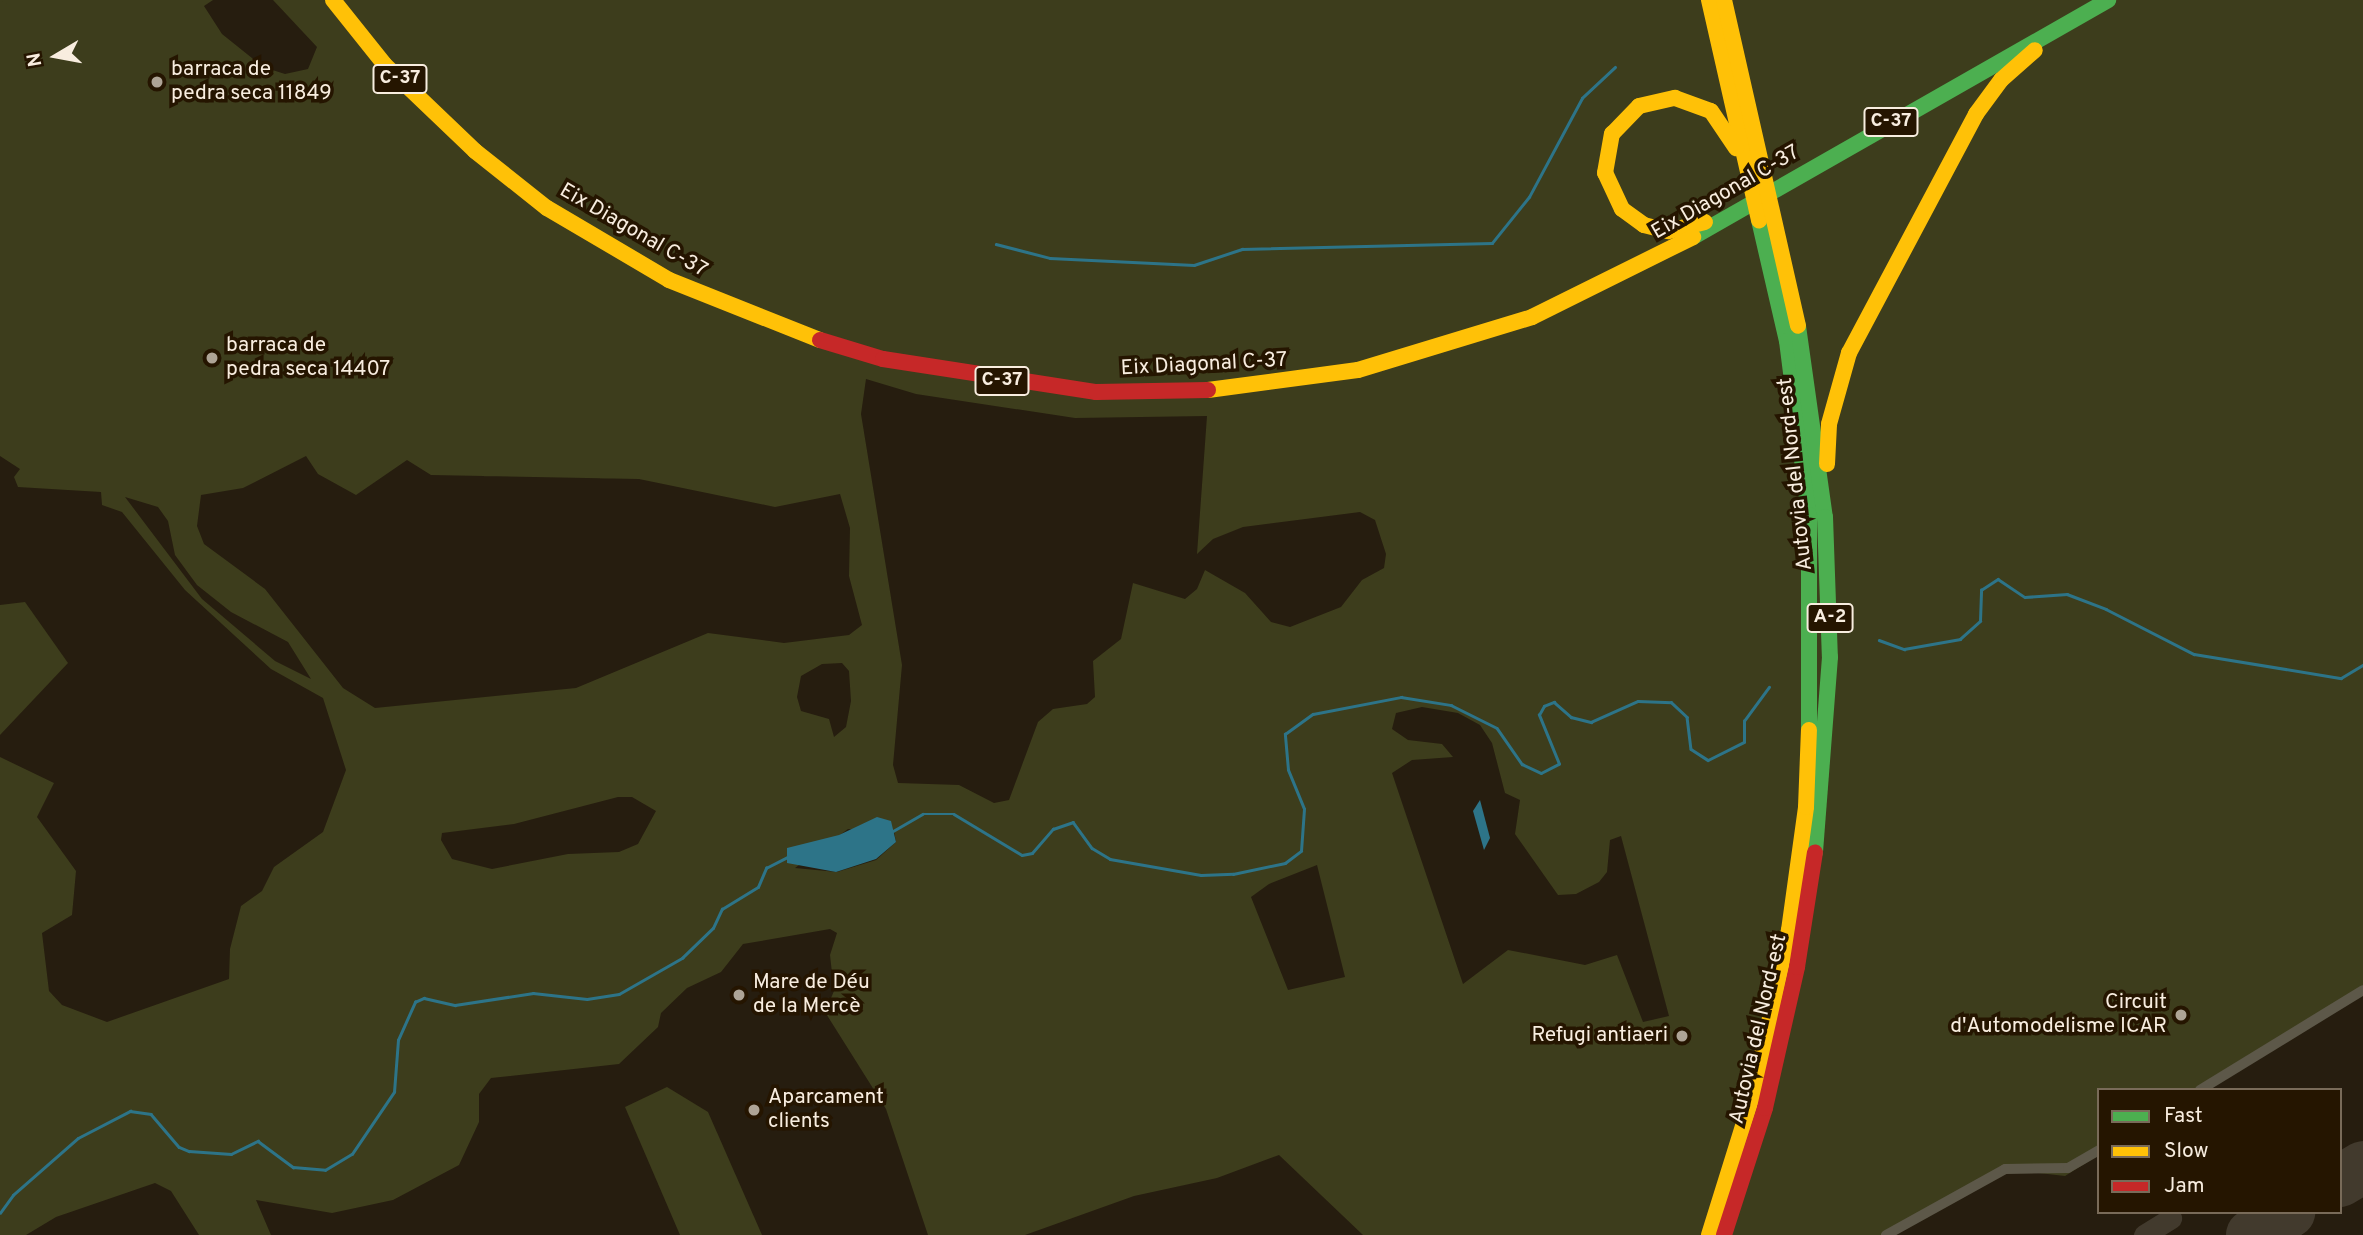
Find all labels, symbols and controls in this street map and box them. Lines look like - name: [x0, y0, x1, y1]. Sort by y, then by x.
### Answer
- north arrow: [21, 21, 91, 91]
- text: N: [22, 51, 48, 68]
- place label: barraca de pedra seca 11849: [171, 57, 332, 107]
- road number: C-37: [372, 64, 428, 94]
- marker: barraca de pedra seca 11849: [149, 74, 165, 90]
- road number: C-37: [1863, 106, 1919, 138]
- street label: Eix Diagonal C-37: [1648, 140, 1804, 246]
- street label: Eix Diagonal C-37: [555, 178, 711, 284]
- place label: barraca de pedra seca 14407: [226, 333, 390, 383]
- street label: Eix Diagonal C-37: [1120, 348, 1288, 382]
- marker: barraca de pedra seca 14407: [204, 350, 220, 366]
- road number: C-37: [974, 366, 1030, 396]
- street label: Autovia del Nord-est: [1773, 376, 1819, 572]
- road number: A-2: [1806, 603, 1854, 634]
- street label: Autovia del Nord-est: [1725, 932, 1793, 1126]
- place label: Mare de Déu de la Mercè: [753, 970, 870, 1020]
- marker: Mare de Déu de la Mercè: [731, 987, 747, 1003]
- place label: Circuit d'Automodelisme ICAR: [1950, 990, 2167, 1040]
- marker: Circuit d'Automodelisme ICAR: [2173, 1007, 2189, 1023]
- place label: Refugi antiaeri: [1531, 1023, 1668, 1049]
- marker: Refugi antiaeri: [1674, 1028, 1690, 1044]
- place label: Aparcament clients: [768, 1085, 884, 1135]
- legend: [2097, 1088, 2342, 1214]
- marker: Aparcament clients: [746, 1102, 762, 1118]
- text: Fast: [2164, 1103, 2203, 1130]
- text: Slow: [2164, 1138, 2209, 1165]
- text: Jam: [2164, 1173, 2205, 1200]

